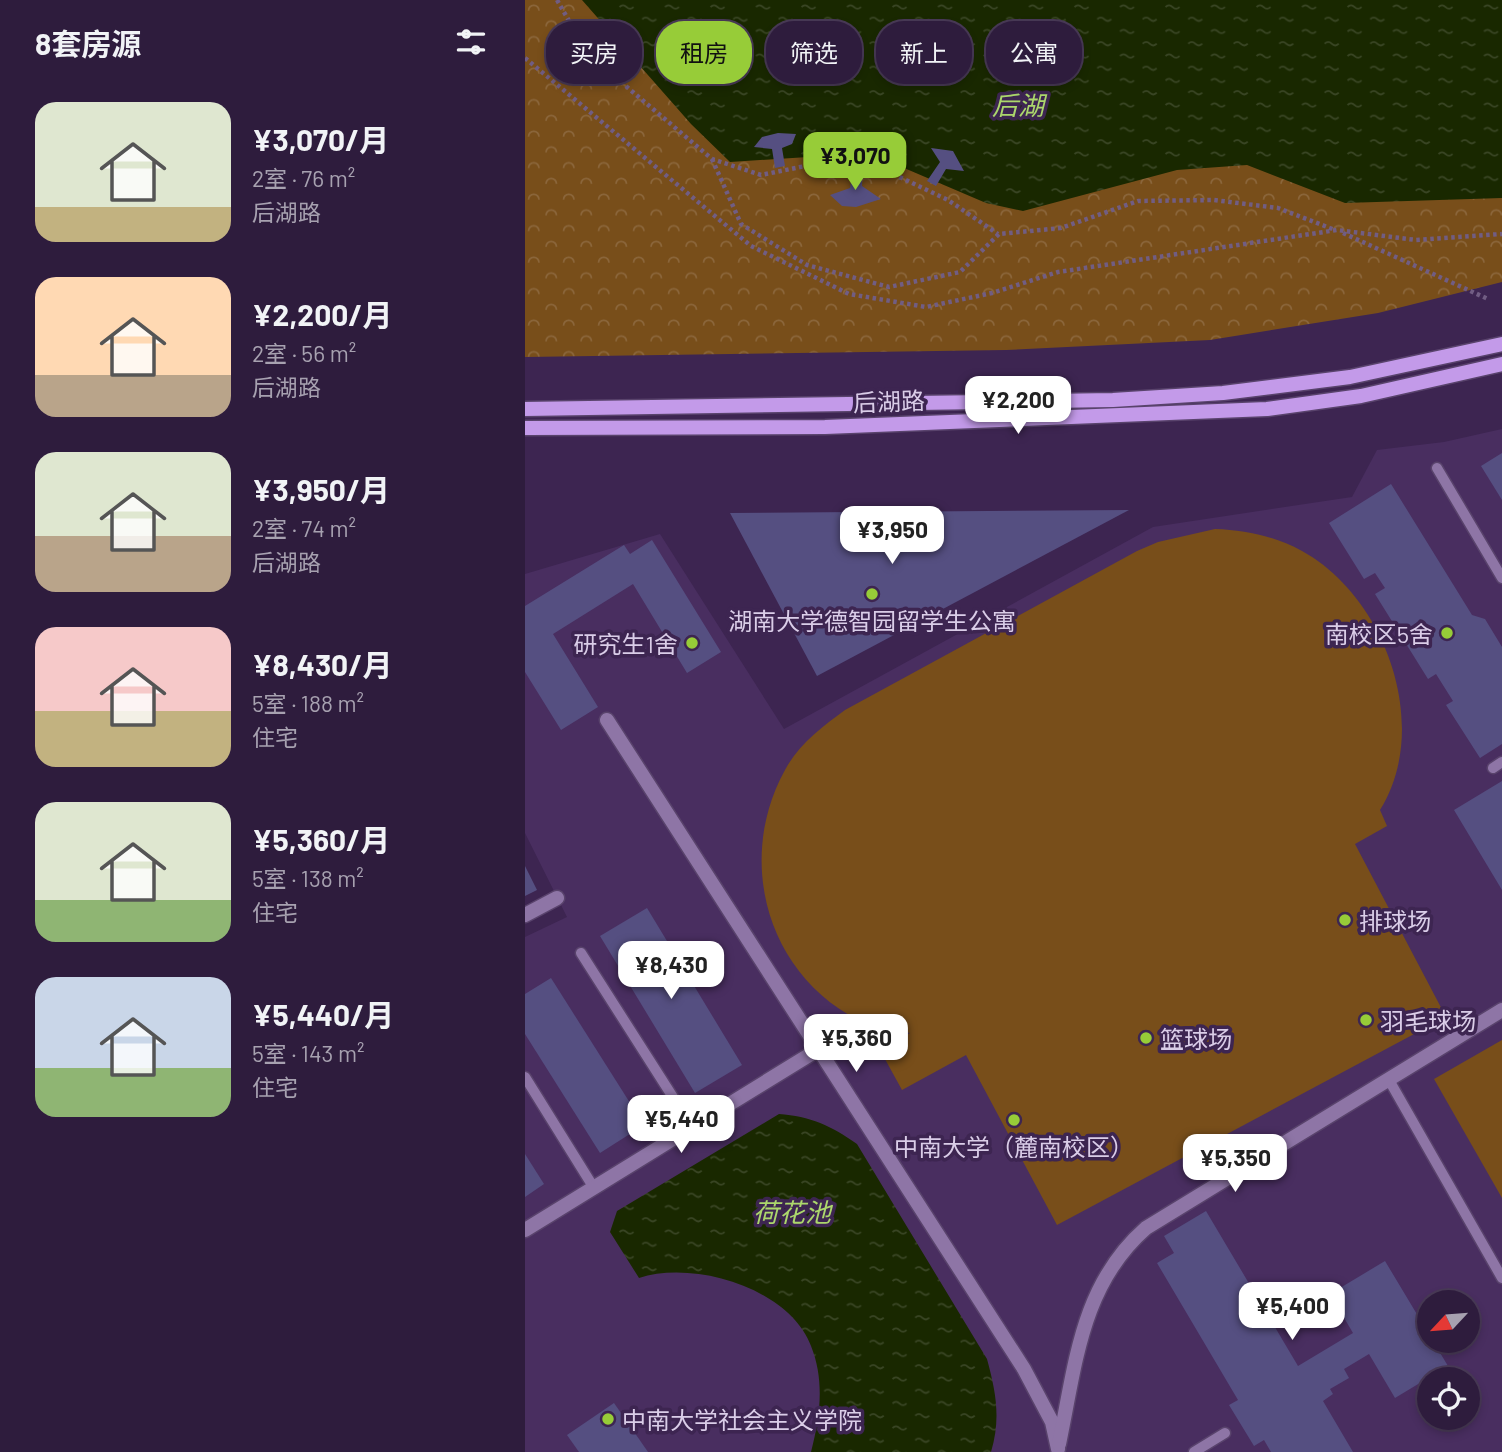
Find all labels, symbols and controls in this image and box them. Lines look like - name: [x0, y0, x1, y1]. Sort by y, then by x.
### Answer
- chip: 买房: [546, 21, 642, 84]
- chip: 租房: [656, 21, 752, 84]
- chip: 筛选: [766, 21, 862, 84]
- chip: 新上: [876, 21, 972, 84]
- chip: 公寓: [986, 21, 1082, 84]
- icon: filters: [452, 23, 490, 61]
- text: 8套房源: [35, 25, 141, 61]
- water label: 后湖: [992, 89, 1048, 120]
- text: ¥3,070/月: [252, 121, 389, 157]
- icon: home: [91, 130, 175, 214]
- pin: ¥3,070: [798, 132, 912, 192]
- text: ¥3,070: [819, 141, 891, 169]
- text: 2室 · 76 m²: [252, 164, 355, 192]
- text: 后湖路: [252, 198, 321, 226]
- text: ¥2,200/月: [252, 296, 393, 332]
- icon: home: [91, 305, 175, 389]
- text: 2室 · 56 m²: [252, 339, 356, 367]
- text: 后湖路: [252, 373, 321, 401]
- pin: ¥2,200: [961, 376, 1075, 436]
- street label: 后湖路: [853, 385, 925, 417]
- text: ¥2,200: [981, 385, 1055, 413]
- text: ¥3,950/月: [252, 471, 390, 507]
- icon: home: [91, 480, 175, 564]
- pin: ¥3,950: [835, 506, 949, 566]
- text: 2室 · 74 m²: [252, 514, 356, 542]
- text: ¥3,950: [856, 515, 928, 543]
- text: 后湖路: [252, 548, 321, 576]
- marker: 湖南大学德智园留学生公寓: [864, 586, 880, 602]
- place label: 湖南大学德智园留学生公寓: [728, 606, 1016, 635]
- place label: 南校区5舍: [1325, 619, 1433, 648]
- marker: 南校区5舍: [1439, 625, 1455, 641]
- place label: 研究生1舍: [574, 629, 678, 658]
- marker: 研究生1舍: [684, 635, 700, 651]
- text: ¥8,430/月: [252, 646, 392, 682]
- icon: home: [91, 655, 175, 739]
- text: 5室 · 188 m²: [252, 689, 364, 717]
- text: 住宅: [252, 723, 298, 751]
- text: ¥5,360/月: [252, 821, 390, 857]
- icon: home: [91, 830, 175, 914]
- text: 5室 · 138 m²: [252, 864, 364, 892]
- text: 住宅: [252, 898, 298, 926]
- place label: 排球场: [1359, 906, 1431, 935]
- marker: 排球场: [1337, 912, 1353, 928]
- pin: ¥8,430: [614, 942, 728, 1001]
- text: ¥8,430: [634, 950, 708, 978]
- text: ¥5,440/月: [252, 996, 394, 1032]
- icon: home: [91, 1005, 175, 1089]
- place label: 羽毛球场: [1380, 1006, 1476, 1035]
- marker: 羽毛球场: [1358, 1012, 1374, 1028]
- pin: ¥5,360: [799, 1014, 913, 1074]
- text: ¥5,360: [820, 1023, 892, 1051]
- place label: 篮球场: [1160, 1024, 1232, 1053]
- marker: 篮球场: [1138, 1030, 1154, 1046]
- text: 5室 · 143 m²: [252, 1039, 365, 1067]
- text: 住宅: [252, 1073, 298, 1101]
- pin: ¥5,440: [624, 1096, 738, 1155]
- text: ¥5,440: [643, 1104, 719, 1132]
- marker: 中南大学（麓南校区）: [1006, 1112, 1022, 1128]
- place label: 中南大学（麓南校区）: [894, 1132, 1134, 1161]
- pin: ¥5,350: [1178, 1134, 1292, 1194]
- text: ¥5,350: [1199, 1143, 1271, 1171]
- water label: 荷花池: [753, 1196, 834, 1227]
- pin: ¥5,400: [1235, 1282, 1349, 1342]
- north arrow: [1417, 1290, 1481, 1353]
- map controls: [1417, 1290, 1480, 1430]
- text: ¥5,400: [1255, 1291, 1329, 1319]
- button: locate: [1417, 1367, 1480, 1430]
- place label: 中南大学社会主义学院: [622, 1405, 862, 1434]
- marker: 中南大学社会主义学院: [600, 1411, 616, 1427]

